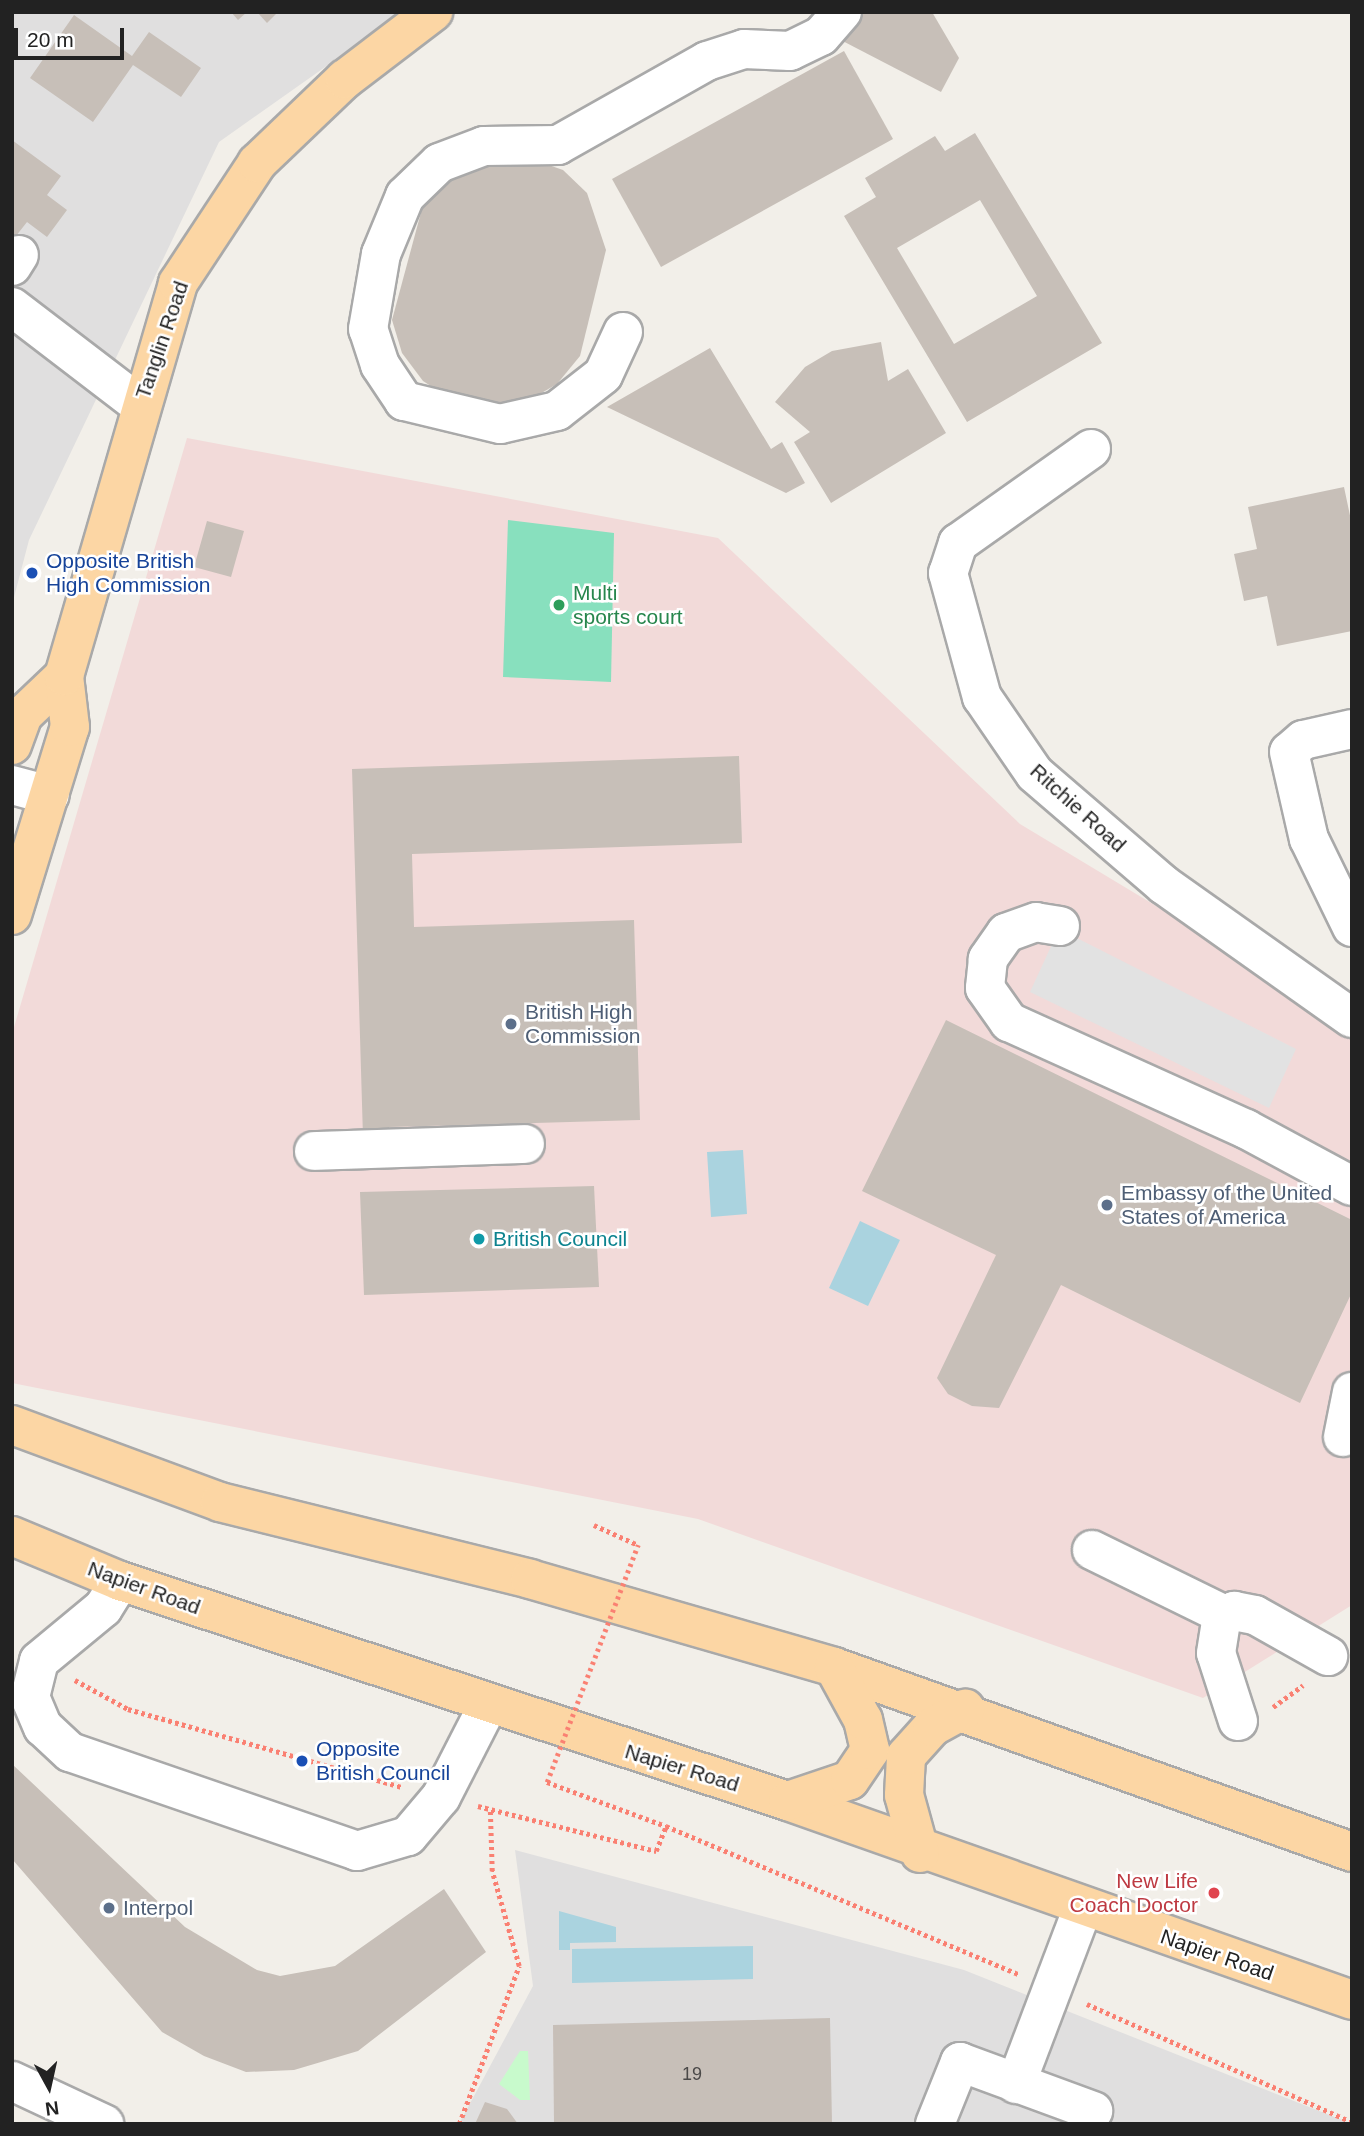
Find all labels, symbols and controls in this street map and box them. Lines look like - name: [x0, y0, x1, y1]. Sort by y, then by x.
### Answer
- scale bar: [18, 14, 128, 58]
- text: 20 m: [27, 28, 74, 51]
- street label: Tanglin Road: [130, 278, 194, 402]
- place label: Opposite British High Commission: [46, 548, 211, 598]
- marker: Opposite British High Commission: [24, 565, 40, 581]
- place label: Multi sports court: [573, 580, 683, 630]
- marker: Multi sports court: [551, 597, 567, 613]
- street label: Ritchie Road: [1025, 758, 1131, 858]
- place label: British High Commission: [525, 999, 641, 1049]
- marker: British High Commission: [503, 1016, 519, 1032]
- place label: Embassy of the United States of America: [1121, 1180, 1332, 1230]
- marker: Embassy of the United States of America: [1099, 1197, 1115, 1213]
- place label: British Council: [493, 1226, 627, 1252]
- marker: British Council: [471, 1231, 487, 1247]
- street label: Napier Road: [84, 1556, 204, 1620]
- place label: Opposite British Council: [316, 1736, 450, 1786]
- street label: Napier Road: [622, 1739, 742, 1797]
- marker: Opposite British Council: [294, 1753, 310, 1769]
- place label: New Life Coach Doctor: [1070, 1868, 1198, 1918]
- marker: New Life Coach Doctor: [1204, 1883, 1224, 1903]
- place label: Interpol: [123, 1895, 193, 1921]
- marker: Interpol: [101, 1900, 117, 1916]
- street label: Napier Road: [1157, 1924, 1277, 1986]
- north arrow: [14, 2052, 84, 2122]
- house number: 19: [682, 2063, 702, 2085]
- text: N: [44, 2097, 60, 2120]

